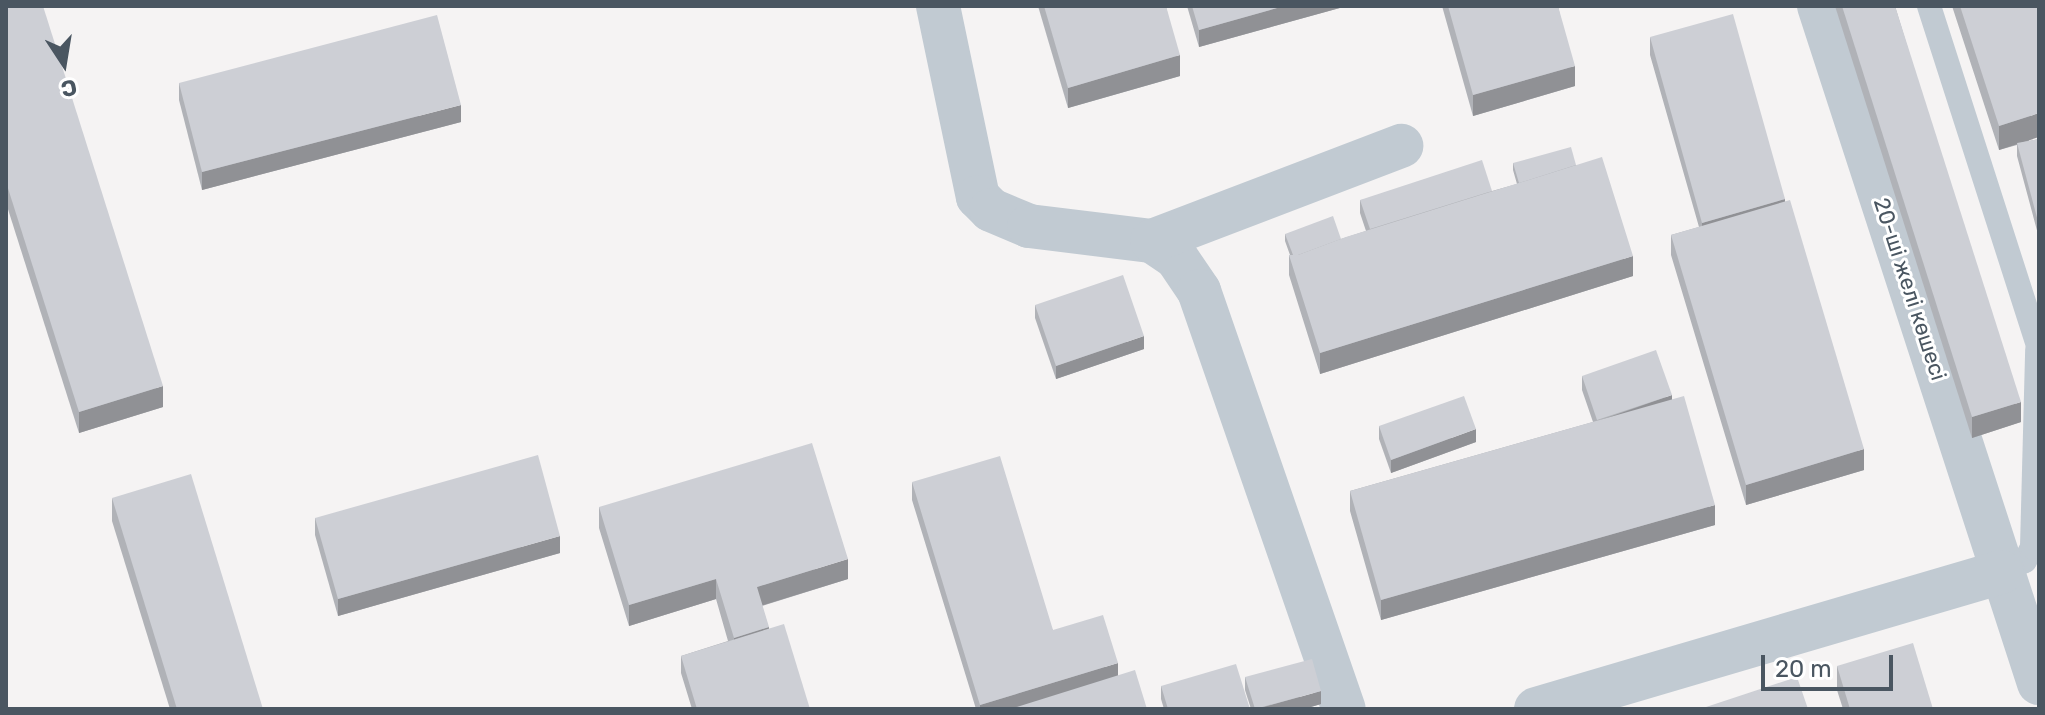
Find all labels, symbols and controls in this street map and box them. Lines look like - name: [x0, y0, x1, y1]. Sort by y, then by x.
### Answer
- north arrow: [24, 24, 104, 104]
- text: С: [59, 73, 79, 103]
- street label: 20-ші желі көшесі: [1868, 194, 1952, 384]
- scale bar: [1765, 639, 1897, 689]
- text: 20 m: [1775, 655, 1832, 683]

